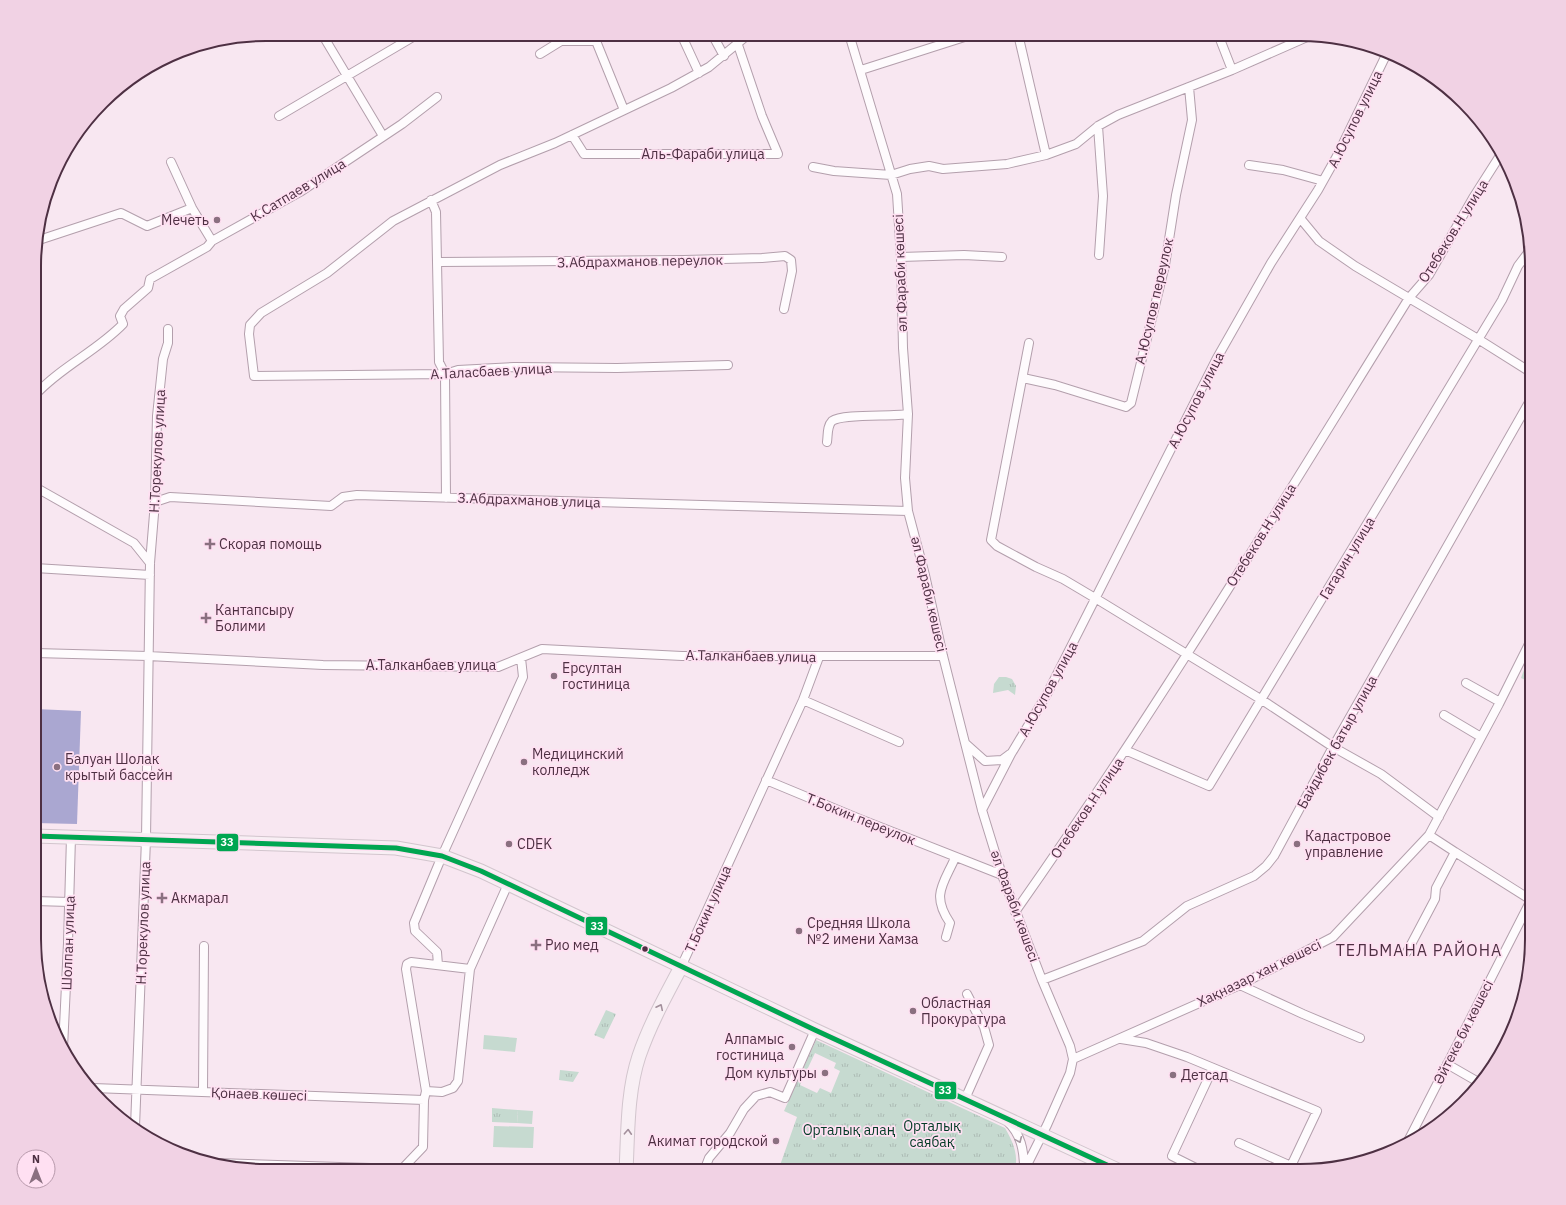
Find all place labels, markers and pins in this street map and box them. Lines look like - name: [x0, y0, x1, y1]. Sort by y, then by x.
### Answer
- place label: Мечеть: [161, 211, 209, 229]
- marker: Мечеть: [212, 215, 222, 225]
- place label: Скорая помощь: [219, 535, 322, 553]
- marker: Скорая помощь: [204, 538, 216, 550]
- place label: Кантапсыру Болими: [215, 601, 294, 635]
- marker: Кантапсыру Болими: [200, 612, 212, 624]
- place label: Ерсултан гостиница: [562, 659, 630, 693]
- marker: Ерсултан гостиница: [549, 671, 559, 681]
- place label: Медицинский колледж: [532, 745, 624, 779]
- place label: Балуан Шолак крытый бассейн: [65, 750, 173, 784]
- marker: Медицинский колледж: [519, 757, 529, 767]
- marker: Балуан Шолак крытый бассейн: [52, 762, 62, 772]
- place label: Кадастровое управление: [1305, 827, 1391, 861]
- place label: CDEK: [517, 835, 552, 853]
- marker: CDEK: [504, 839, 514, 849]
- marker: Кадастровое управление: [1292, 839, 1302, 849]
- place label: Акмарал: [171, 889, 229, 907]
- marker: Акмарал: [156, 892, 168, 904]
- place label: Средняя Школа №2 имени Хамза: [807, 914, 919, 948]
- marker: Средняя Школа №2 имени Хамза: [794, 926, 804, 936]
- place label: Рио мед: [545, 936, 599, 954]
- marker: Рио мед: [530, 939, 542, 951]
- unlabelled marker: [640, 944, 650, 954]
- place label: Областная Прокуратура: [921, 994, 1007, 1028]
- marker: Областная Прокуратура: [908, 1006, 918, 1016]
- place label: Алпамыс гостиница: [716, 1030, 785, 1064]
- marker: Алпамыс гостиница: [787, 1042, 797, 1052]
- place label: Дом культуры: [725, 1064, 817, 1082]
- place label: Детсад: [1181, 1066, 1228, 1084]
- marker: Дом культуры: [820, 1068, 830, 1078]
- marker: Детсад: [1168, 1070, 1178, 1080]
- place label: Акимат городской: [648, 1132, 768, 1150]
- marker: Акимат городской: [771, 1136, 781, 1146]

